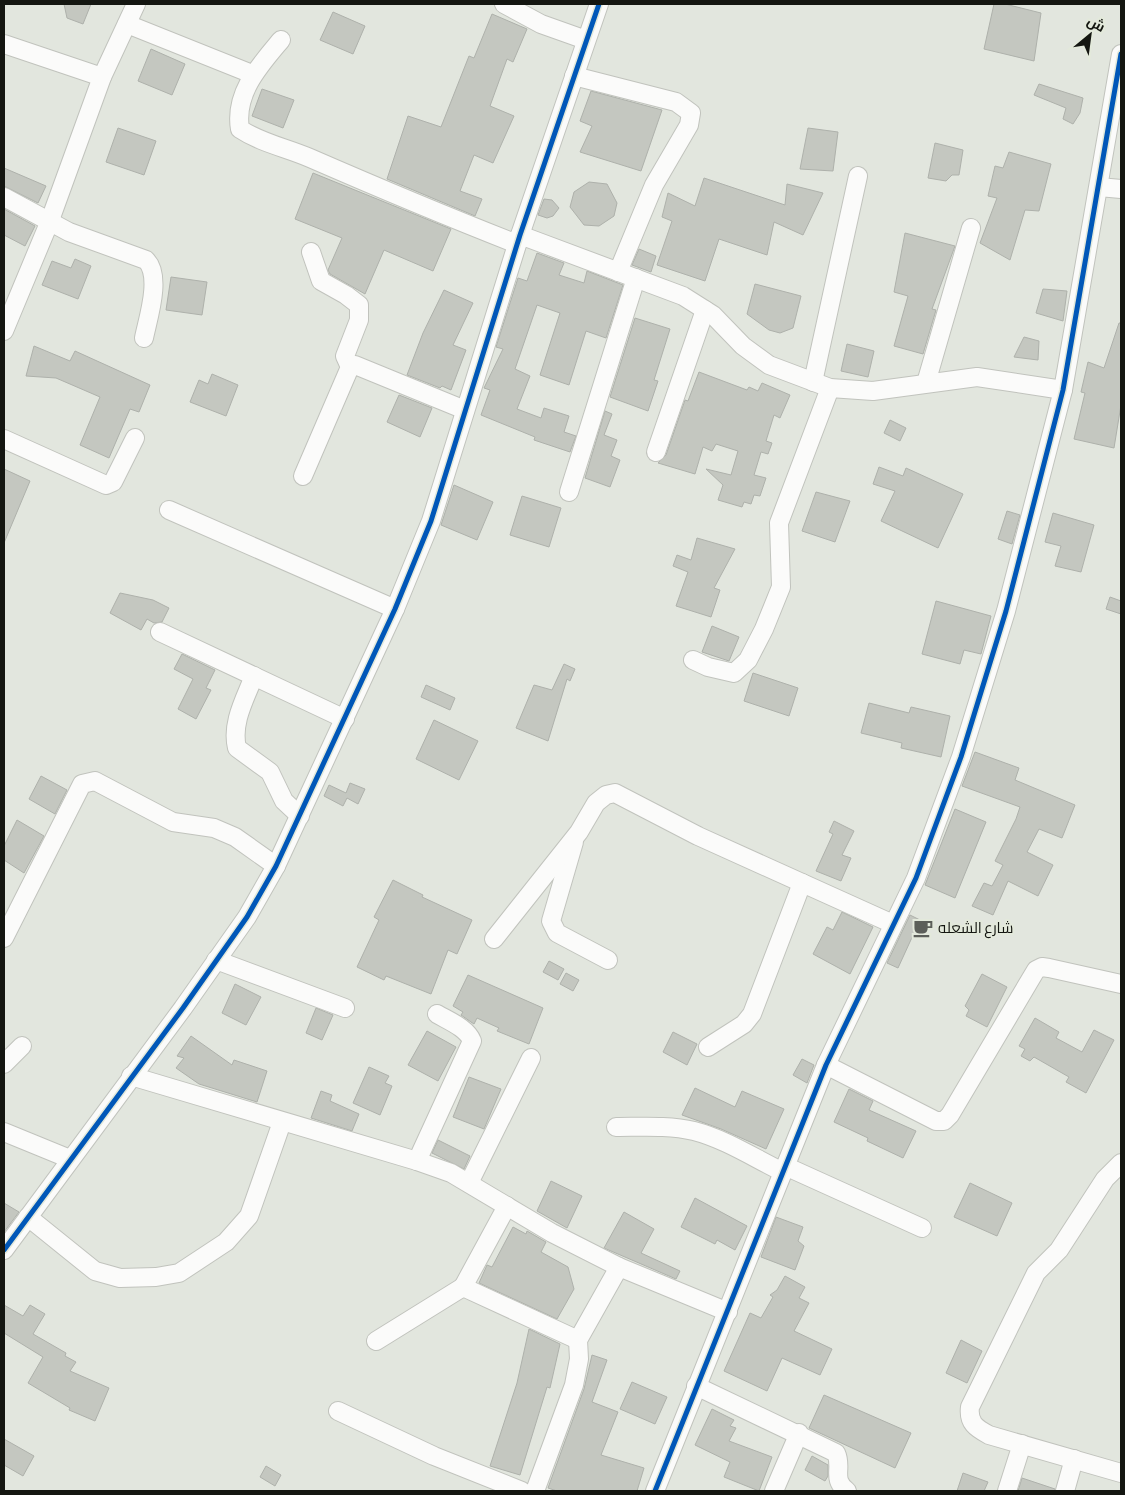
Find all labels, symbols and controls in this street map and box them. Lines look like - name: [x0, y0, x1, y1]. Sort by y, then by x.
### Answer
- north arrow: [1065, 10, 1115, 60]
- text: ش: [1084, 12, 1108, 36]
- cafe icon: شارع الشعله: [912, 917, 934, 939]
- place label: شارع الشعله: [938, 920, 1013, 939]

